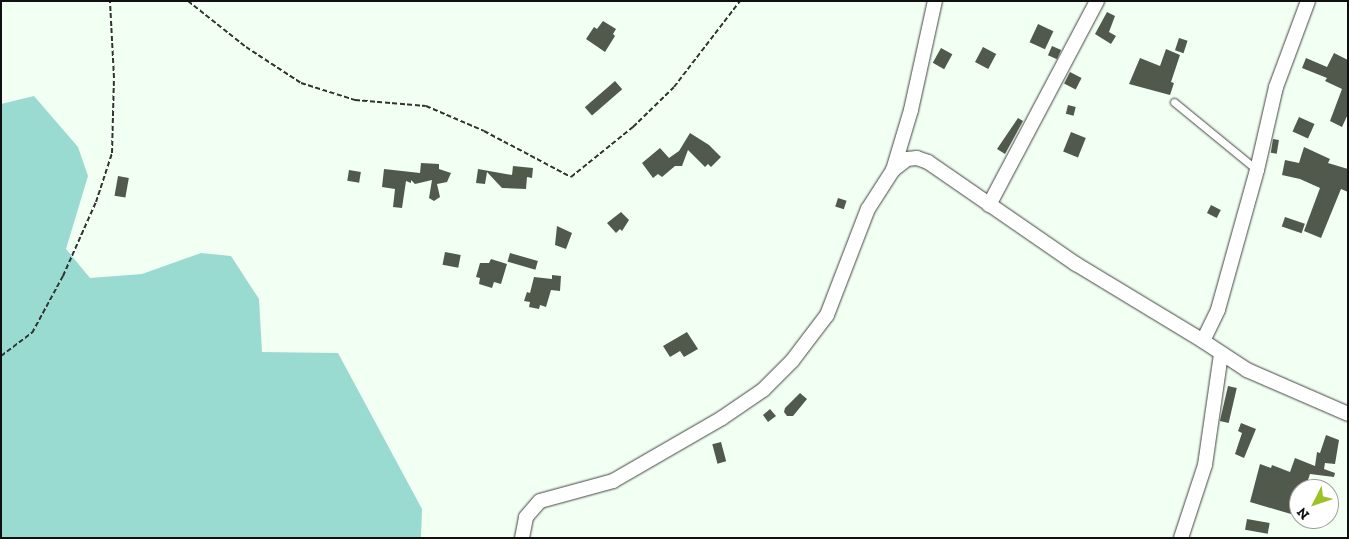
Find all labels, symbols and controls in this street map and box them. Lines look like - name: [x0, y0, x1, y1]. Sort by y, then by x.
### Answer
- north arrow: [1289, 479, 1339, 529]
- text: N: [1293, 504, 1313, 523]

